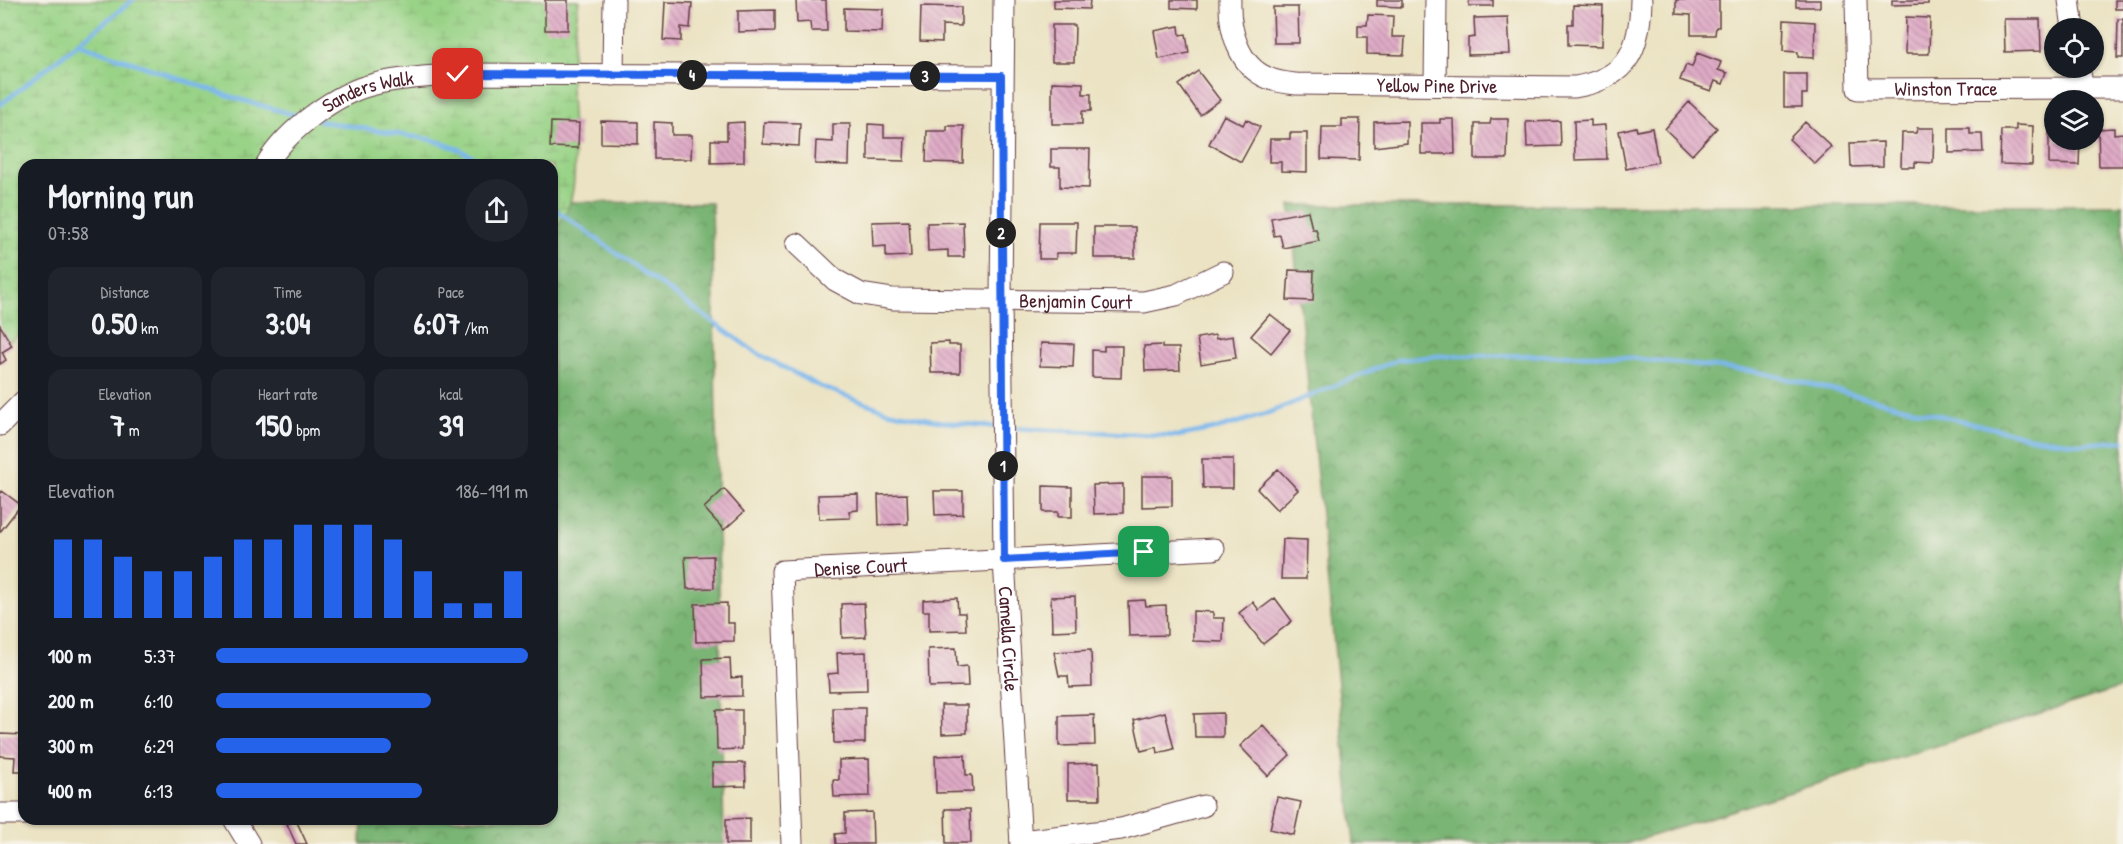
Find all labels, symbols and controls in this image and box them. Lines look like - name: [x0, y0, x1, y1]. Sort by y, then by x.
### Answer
- map controls: [2044, 18, 2104, 150]
- button: locate: [2044, 18, 2104, 78]
- pin: [432, 48, 483, 99]
- icon: check: [441, 57, 474, 90]
- pin: 4: [677, 60, 707, 90]
- pin: 3: [910, 61, 940, 91]
- street label: Sanders Walk: [316, 64, 415, 118]
- text: 4: [689, 64, 695, 86]
- text: 3: [921, 65, 929, 87]
- street label: Yellow Pine Drive: [1376, 71, 1498, 99]
- street label: Winston Trace: [1895, 74, 1997, 102]
- button: layers: [2044, 90, 2104, 150]
- text: Morning run: [48, 174, 194, 218]
- button: share: [465, 179, 528, 242]
- pin: 2: [986, 218, 1016, 248]
- text: 07:58: [48, 219, 89, 246]
- text: 2: [997, 222, 1005, 244]
- text: Distance: [101, 281, 149, 303]
- text: Time: [274, 281, 302, 303]
- text: Pace: [438, 281, 464, 303]
- street label: Benjamin Court: [1019, 287, 1134, 315]
- text: 0.50: [91, 303, 137, 343]
- text: 3:04: [265, 303, 311, 343]
- text: 6:07: [413, 303, 461, 343]
- text: km: [137, 317, 159, 339]
- text: /km: [461, 317, 489, 339]
- text: Elevation: [98, 383, 152, 405]
- text: Heart rate: [258, 383, 318, 405]
- text: kcal: [439, 383, 463, 405]
- text: 7: [110, 405, 125, 445]
- text: 150: [255, 405, 293, 445]
- text: 39: [439, 405, 463, 445]
- text: m: [125, 419, 140, 441]
- text: bpm: [293, 419, 321, 441]
- pin: 1: [988, 451, 1018, 481]
- text: 1: [1000, 455, 1006, 477]
- text: Elevation: [48, 477, 114, 504]
- text: 186–191 m: [456, 477, 528, 504]
- pin: [1118, 526, 1169, 577]
- icon: arrive: [1127, 535, 1160, 568]
- street label: Denise Court: [814, 551, 909, 582]
- street label: Camella Circle: [993, 585, 1026, 692]
- text: 100 m: [48, 642, 91, 669]
- text: 5:37: [144, 642, 176, 669]
- text: 200 m: [48, 687, 93, 714]
- text: 6:10: [144, 687, 173, 714]
- text: 300 m: [48, 732, 93, 759]
- text: 6:29: [144, 732, 173, 759]
- text: 400 m: [48, 777, 92, 804]
- text: 6:13: [144, 777, 173, 804]

